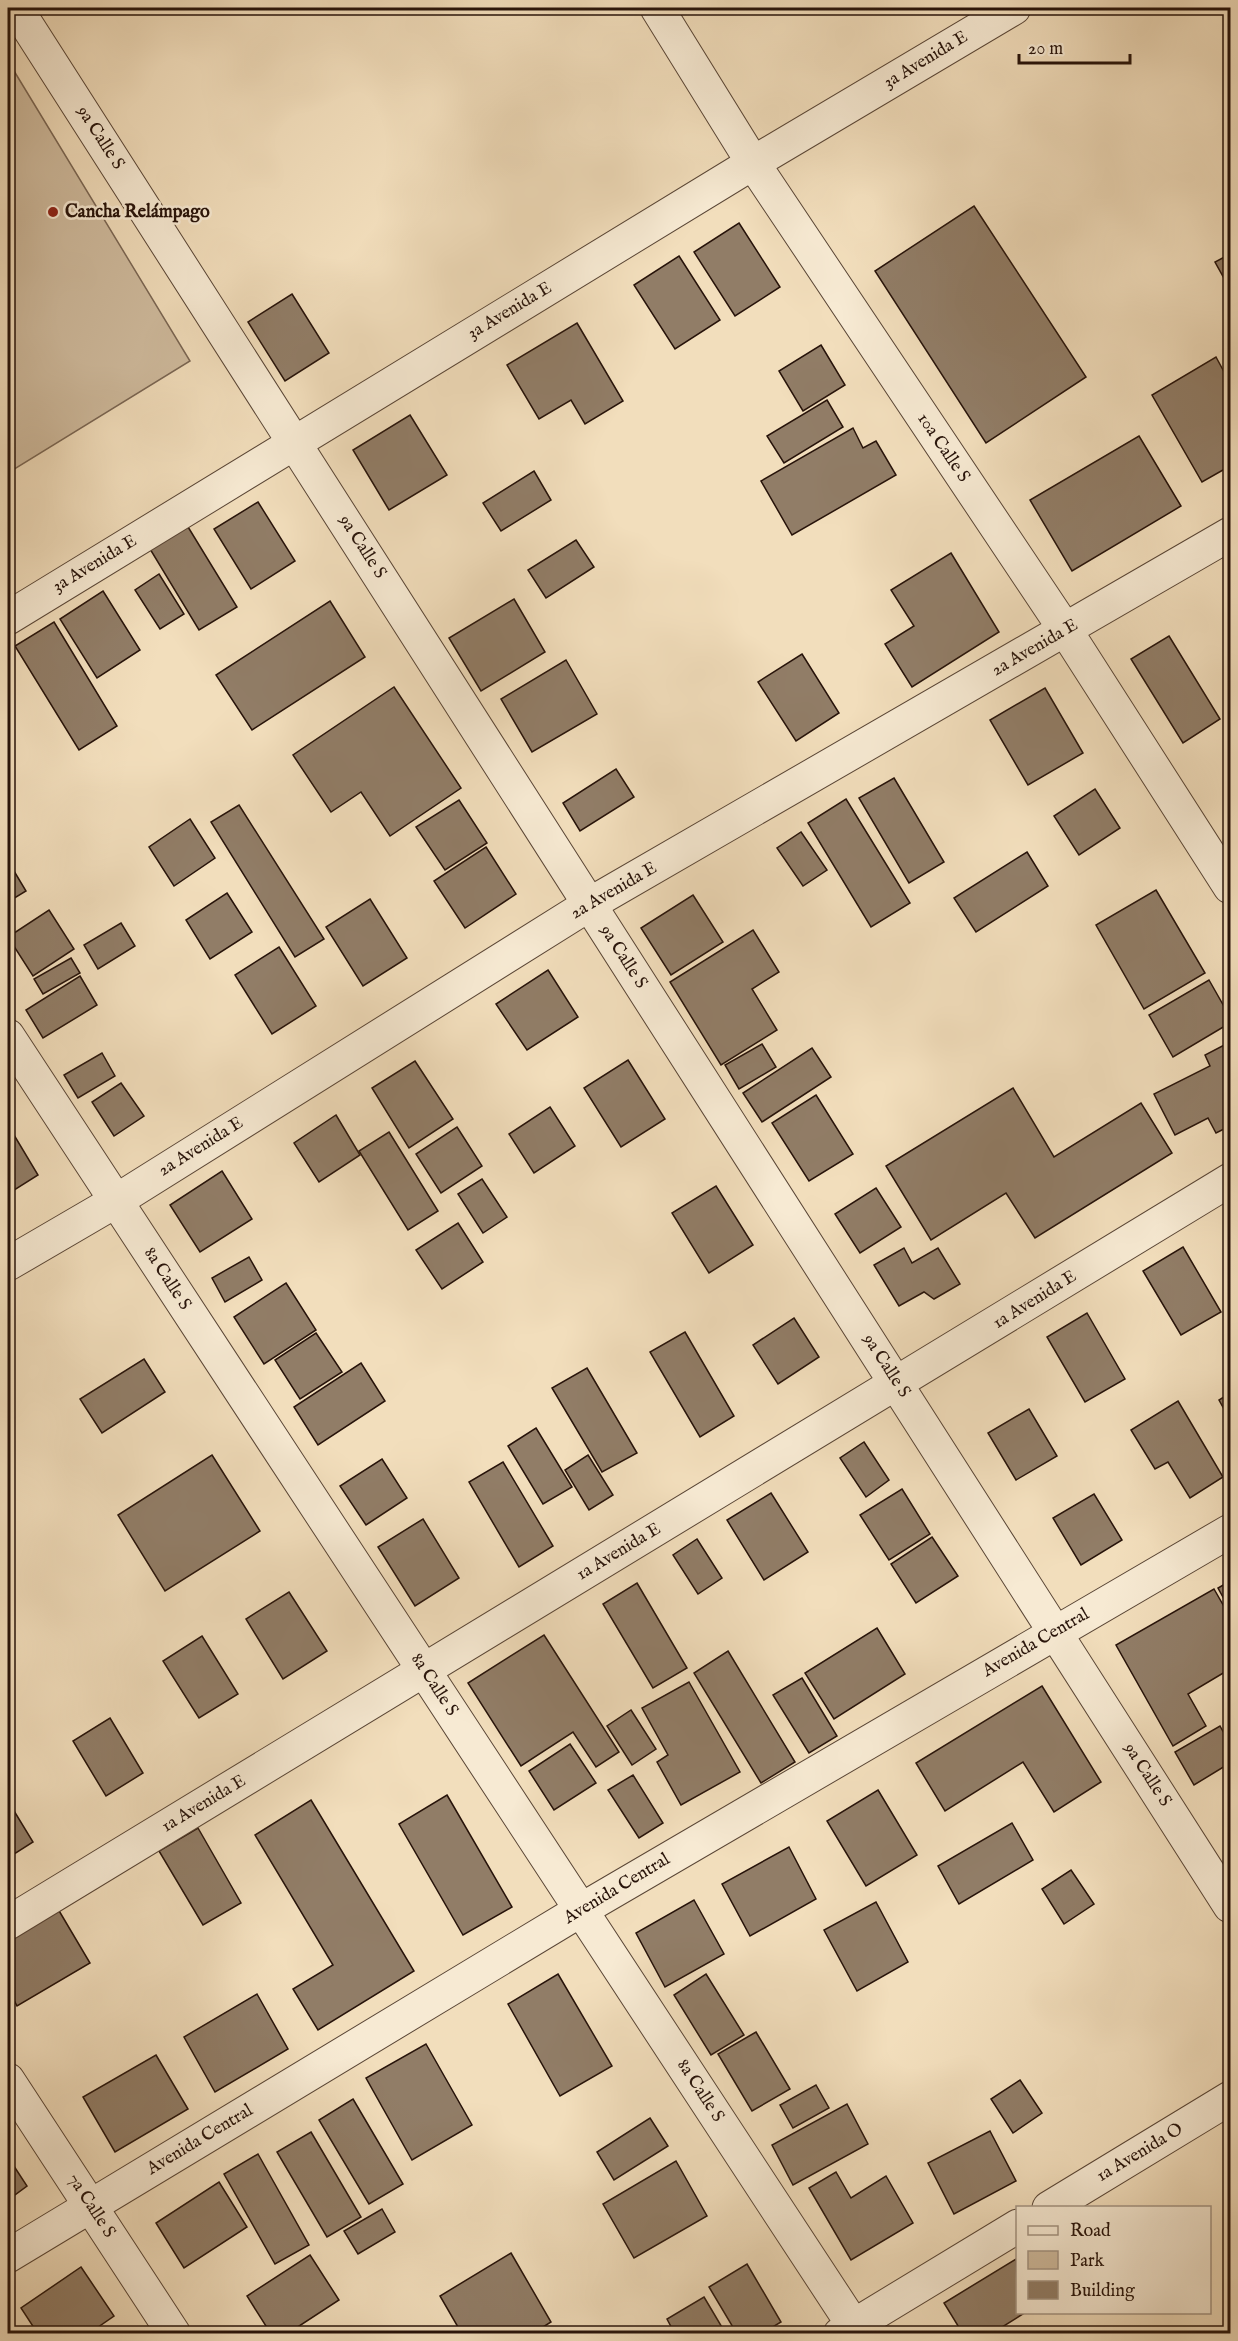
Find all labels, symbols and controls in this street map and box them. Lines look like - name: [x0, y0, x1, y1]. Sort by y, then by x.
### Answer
- street label: 3a Avenida E: [880, 26, 972, 94]
- scale bar: [1019, 27, 1130, 65]
- text: 20 m: [1028, 38, 1063, 61]
- street label: 9a Calle S: [70, 101, 129, 174]
- place label: Cancha Relámpago: [65, 201, 210, 224]
- marker: Cancha Relámpago: [46, 205, 60, 219]
- street label: 3a Avenida E: [464, 277, 556, 345]
- street label: 10a Calle S: [911, 409, 975, 487]
- street label: 9a Calle S: [332, 510, 391, 583]
- street label: 3a Avenida E: [49, 530, 141, 598]
- street label: 2a Avenida E: [988, 614, 1082, 682]
- street label: 2a Avenida E: [567, 857, 661, 925]
- street label: 9a Calle S: [593, 920, 652, 993]
- street label: 2a Avenida E: [154, 1112, 248, 1182]
- street label: 8a Calle S: [138, 1243, 196, 1315]
- street label: 1a Avenida E: [989, 1265, 1081, 1335]
- street label: 9a Calle S: [856, 1329, 915, 1402]
- street label: 1a Avenida E: [573, 1518, 665, 1586]
- street label: Avenida Central: [978, 1603, 1094, 1683]
- street label: 8a Calle S: [405, 1649, 463, 1721]
- street label: 9a Calle S: [1117, 1738, 1176, 1811]
- street label: 1a Avenida E: [158, 1770, 250, 1838]
- street label: Avenida Central: [559, 1848, 674, 1930]
- street label: 8a Calle S: [671, 2055, 729, 2127]
- street label: Avenida Central: [142, 2099, 257, 2181]
- street label: 1a Avenida O: [1093, 2118, 1188, 2188]
- street label: 7a Calle S: [62, 2170, 120, 2242]
- legend: [1016, 2206, 1211, 2314]
- text: Road: [1070, 2220, 1111, 2243]
- text: Park: [1070, 2250, 1105, 2273]
- text: Building: [1070, 2280, 1135, 2303]

